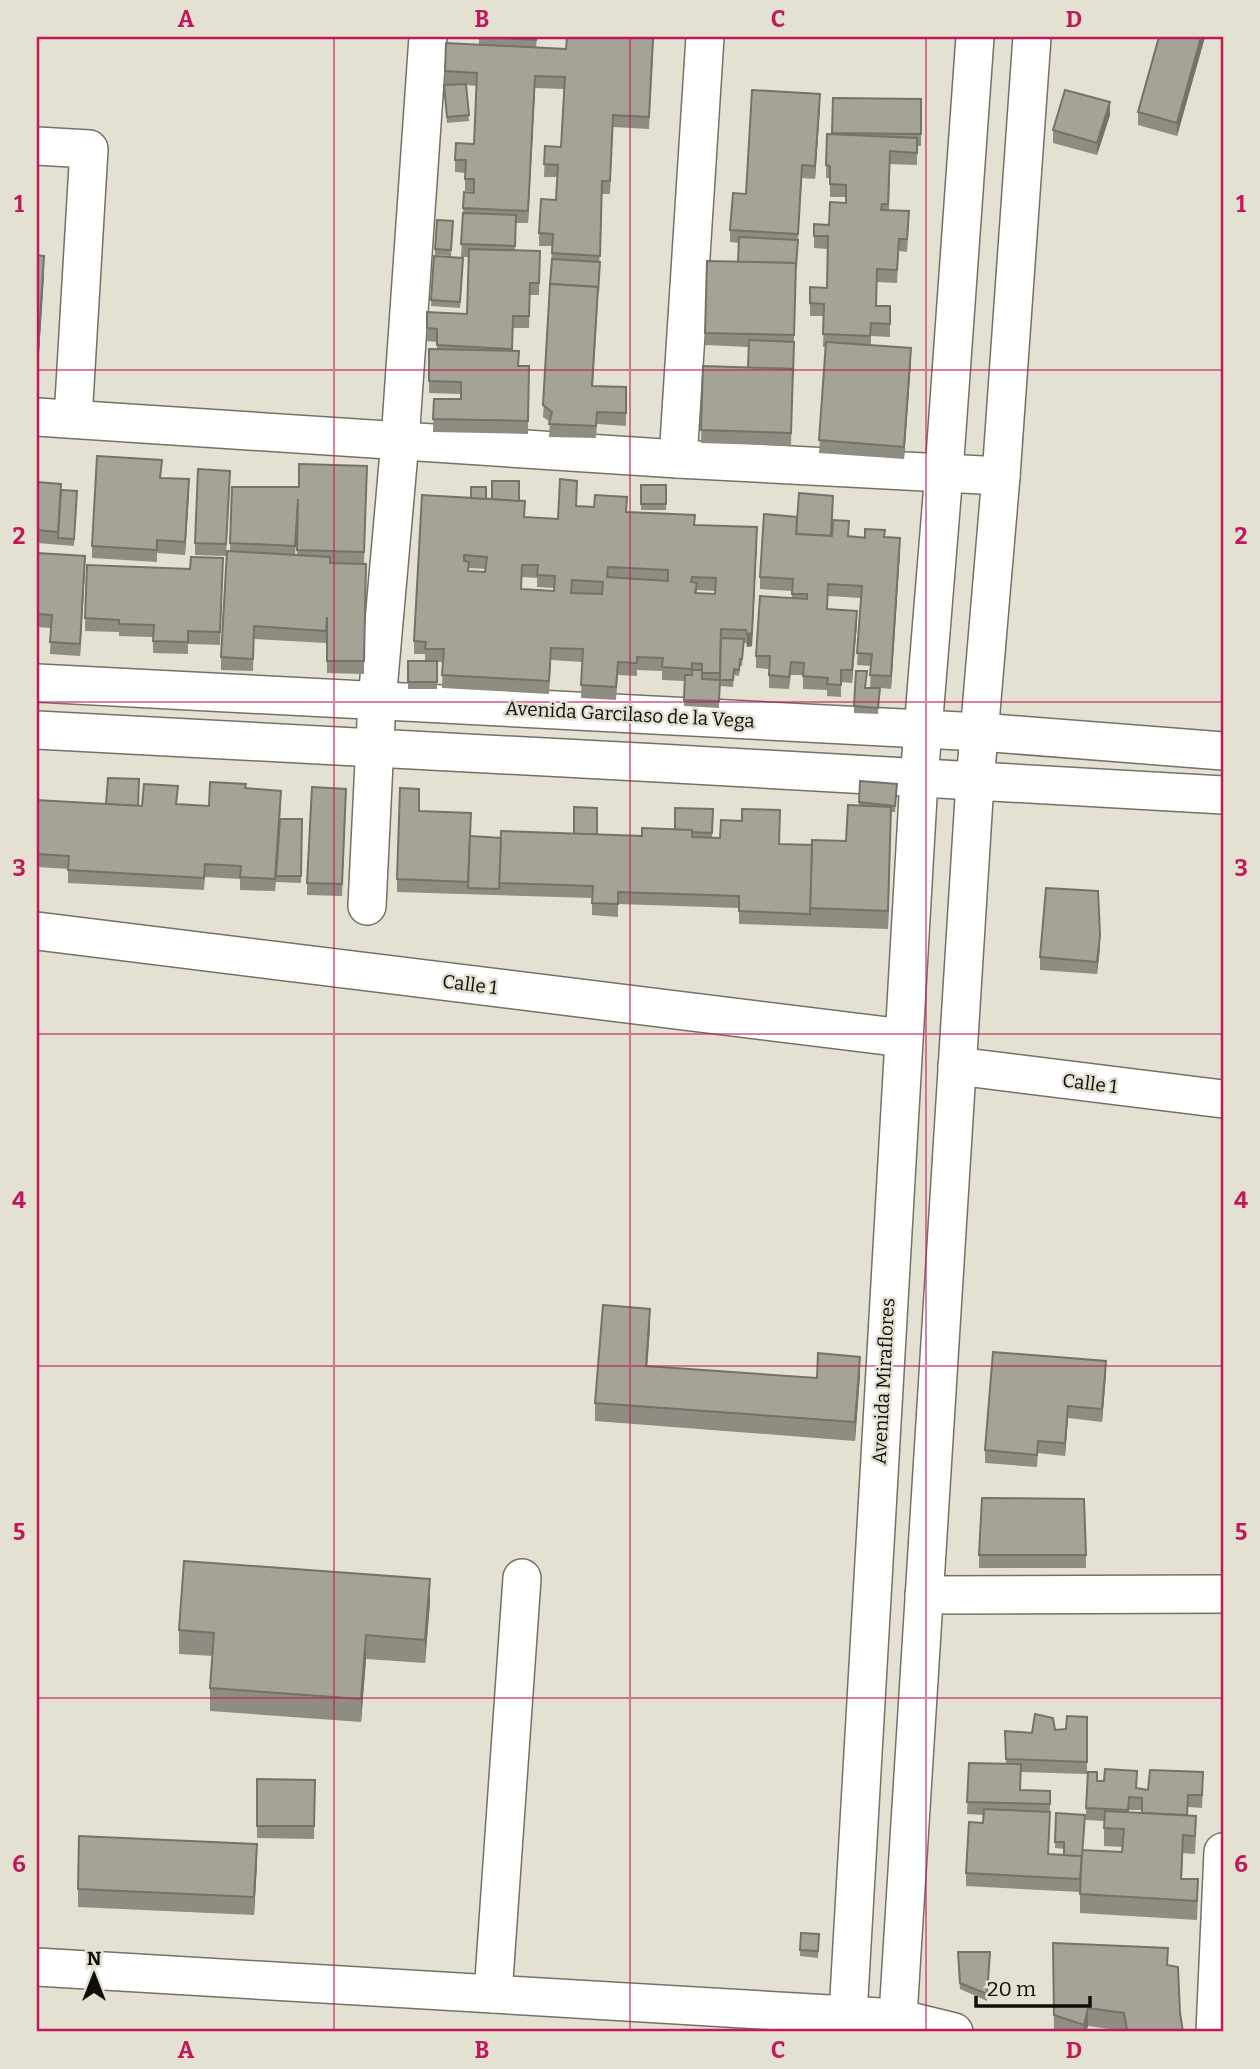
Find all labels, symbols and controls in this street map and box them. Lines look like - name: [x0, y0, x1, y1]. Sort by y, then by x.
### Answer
- text: A: [178, 5, 195, 33]
- text: B: [475, 5, 489, 33]
- text: C: [771, 5, 785, 33]
- text: D: [1066, 5, 1082, 33]
- text: 1: [14, 190, 24, 218]
- text: 1: [1236, 190, 1246, 218]
- text: 2: [13, 522, 26, 550]
- text: 2: [1235, 522, 1248, 550]
- street label: Avenida Garcilaso de la Vega: [505, 696, 756, 733]
- text: 3: [12, 854, 26, 882]
- text: 3: [1234, 854, 1248, 882]
- street label: Calle 1: [441, 970, 499, 999]
- street label: Calle 1: [1061, 1069, 1119, 1098]
- text: 4: [12, 1186, 26, 1214]
- text: 4: [1234, 1186, 1248, 1214]
- street label: Avenida Miraflores: [868, 1297, 899, 1465]
- text: 5: [13, 1518, 25, 1546]
- text: 5: [1235, 1518, 1247, 1546]
- text: 6: [12, 1850, 26, 1878]
- text: 6: [1234, 1850, 1248, 1878]
- north arrow: [60, 1940, 130, 2010]
- text: N: [87, 1947, 102, 1970]
- scale bar: [976, 1964, 1090, 2008]
- text: 20 m: [987, 1976, 1036, 2002]
- text: A: [178, 2036, 195, 2064]
- text: B: [475, 2036, 489, 2064]
- text: C: [771, 2036, 785, 2064]
- text: D: [1066, 2036, 1082, 2064]

